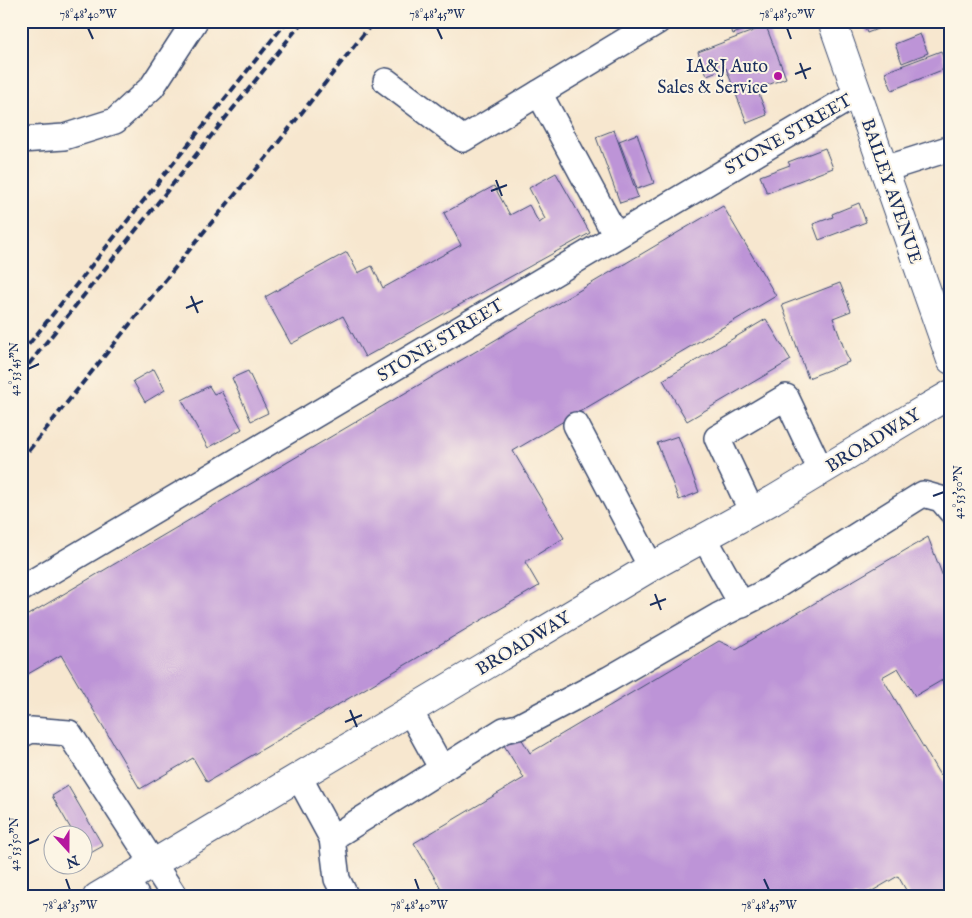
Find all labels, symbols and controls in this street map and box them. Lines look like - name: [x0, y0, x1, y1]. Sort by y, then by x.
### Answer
- text: 78°48'40"W: [59, 7, 117, 22]
- text: 78°48'45"W: [409, 7, 465, 22]
- text: 78°48'50"W: [759, 7, 815, 22]
- place label: IA&J Auto Sales & Service: [657, 56, 768, 100]
- marker: IA&J Auto Sales & Service: [772, 70, 784, 82]
- street label: STONE STREET: [721, 90, 856, 181]
- street label: BAILEY AVENUE: [855, 116, 926, 267]
- street label: STONE STREET: [374, 295, 508, 388]
- text: 42°53'45"N: [7, 341, 22, 396]
- street label: BROADWAY: [822, 404, 926, 479]
- text: 42°53'50"N: [951, 464, 966, 519]
- street label: BROADWAY: [472, 607, 576, 682]
- text: 42°53'50"N: [7, 816, 22, 871]
- north arrow: [42, 826, 92, 876]
- text: N: [63, 850, 82, 872]
- text: 78°48'35"W: [43, 898, 98, 913]
- text: 78°48'40"W: [390, 898, 448, 913]
- text: 78°48'45"W: [741, 898, 797, 913]

